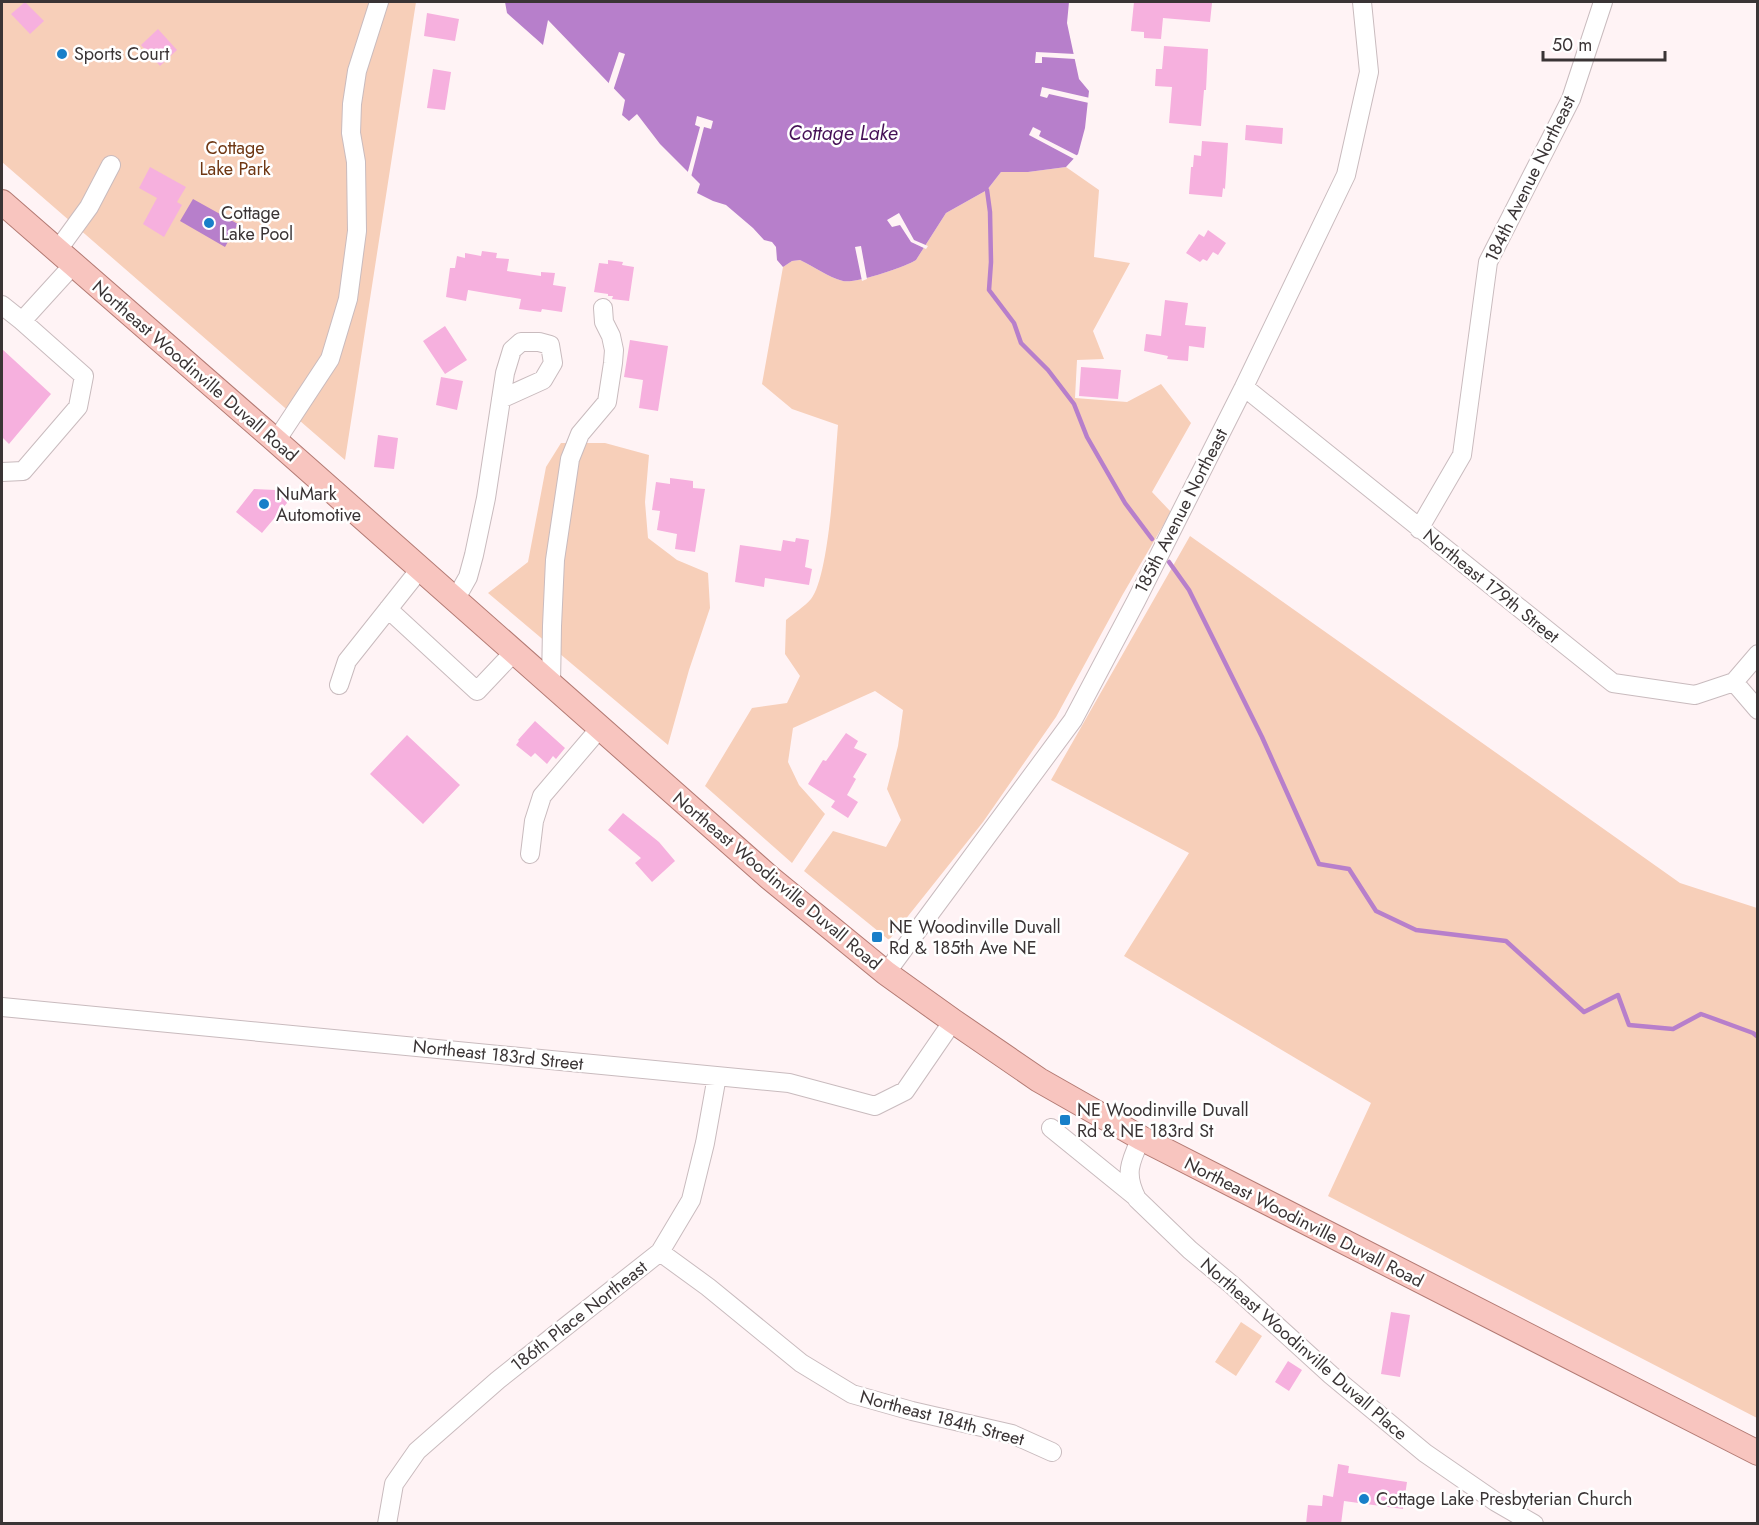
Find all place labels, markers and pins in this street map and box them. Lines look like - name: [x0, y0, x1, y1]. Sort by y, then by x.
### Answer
- place label: Sports Court: [74, 41, 170, 67]
- marker: Sports Court: [55, 47, 69, 61]
- place label: Cottage Lake Pool: [221, 200, 293, 247]
- marker: Cottage Lake Pool: [202, 216, 216, 230]
- place label: NuMark Automotive: [276, 481, 361, 528]
- marker: NuMark Automotive: [257, 497, 271, 511]
- place label: NE Woodinville Duvall Rd & 185th Ave NE: [889, 914, 1061, 961]
- marker: NE Woodinville Duvall Rd & 185th Ave NE: [870, 930, 884, 944]
- place label: NE Woodinville Duvall Rd & NE 183rd St: [1077, 1097, 1249, 1144]
- marker: NE Woodinville Duvall Rd & NE 183rd St: [1058, 1113, 1072, 1127]
- place label: Cottage Lake Presbyterian Church: [1376, 1486, 1632, 1512]
- marker: Cottage Lake Presbyterian Church: [1357, 1492, 1371, 1506]

